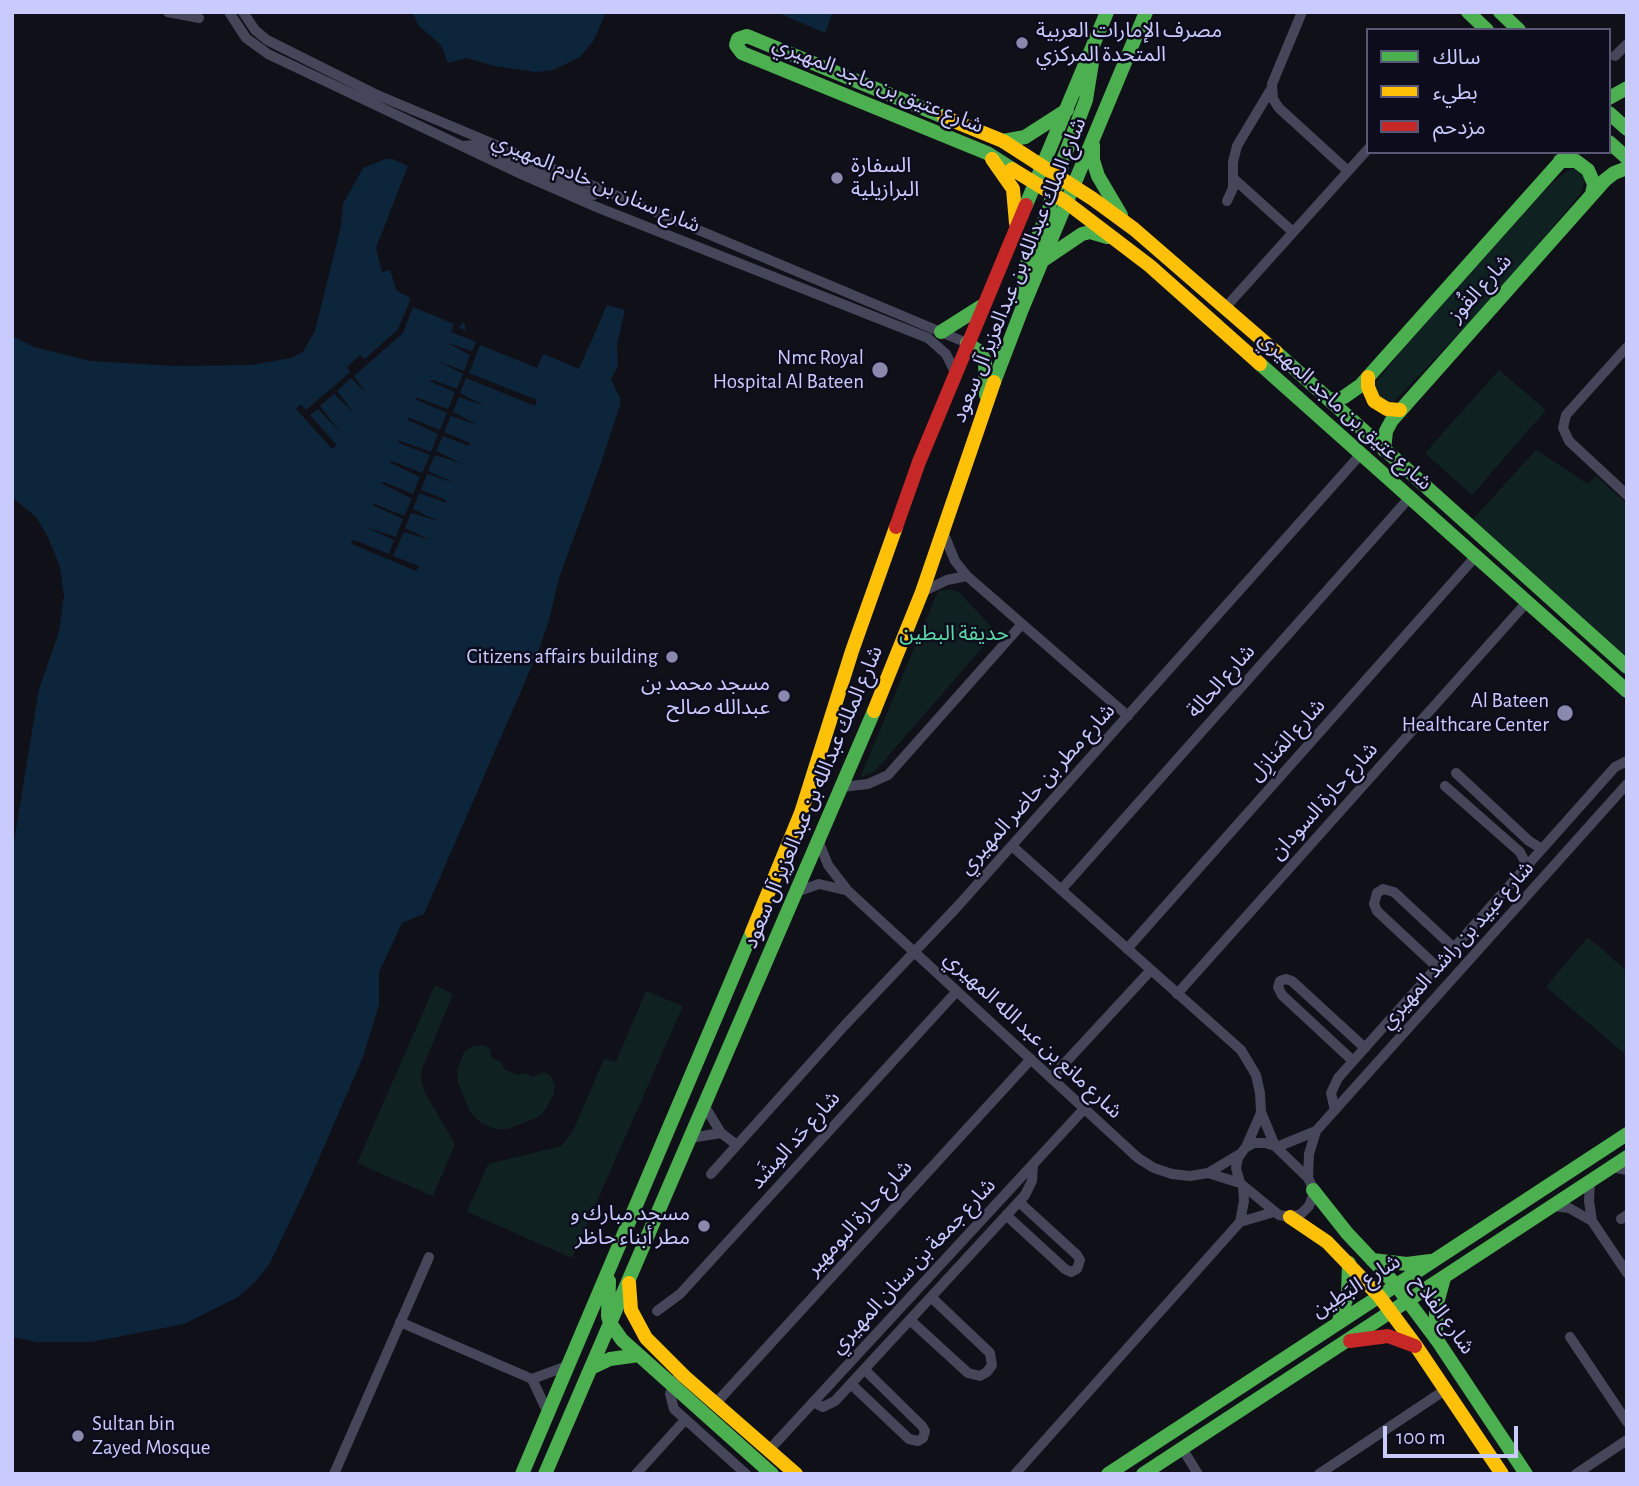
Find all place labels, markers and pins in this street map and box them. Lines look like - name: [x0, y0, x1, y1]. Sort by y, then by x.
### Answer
- place label: مصرف الإمارات العربية المتحدة المركزي: [1036, 18, 1222, 68]
- marker: مصرف الإمارات العربية المتحدة المركزي: [1014, 35, 1030, 51]
- place label: السفارة البرازيلية: [851, 153, 919, 203]
- marker: السفارة البرازيلية: [829, 170, 845, 186]
- place label: Nmc Royal Hospital Al Bateen: [713, 345, 864, 395]
- marker: Nmc Royal Hospital Al Bateen: [870, 360, 890, 380]
- place label: Citizens affairs building: [467, 644, 658, 670]
- marker: Citizens affairs building: [664, 649, 680, 665]
- place label: مسجد محمد بن عبدالله صالح: [641, 671, 770, 721]
- marker: مسجد محمد بن عبدالله صالح: [776, 688, 792, 704]
- place label: Al Bateen Healthcare Center: [1402, 688, 1549, 738]
- marker: Al Bateen Healthcare Center: [1555, 703, 1575, 723]
- place label: مسجد مبارك و مطر أبناء حاظر: [570, 1201, 690, 1251]
- marker: مسجد مبارك و مطر أبناء حاظر: [696, 1218, 712, 1234]
- place label: Sultan bin Zayed Mosque: [92, 1411, 211, 1461]
- marker: Sultan bin Zayed Mosque: [70, 1428, 86, 1444]

